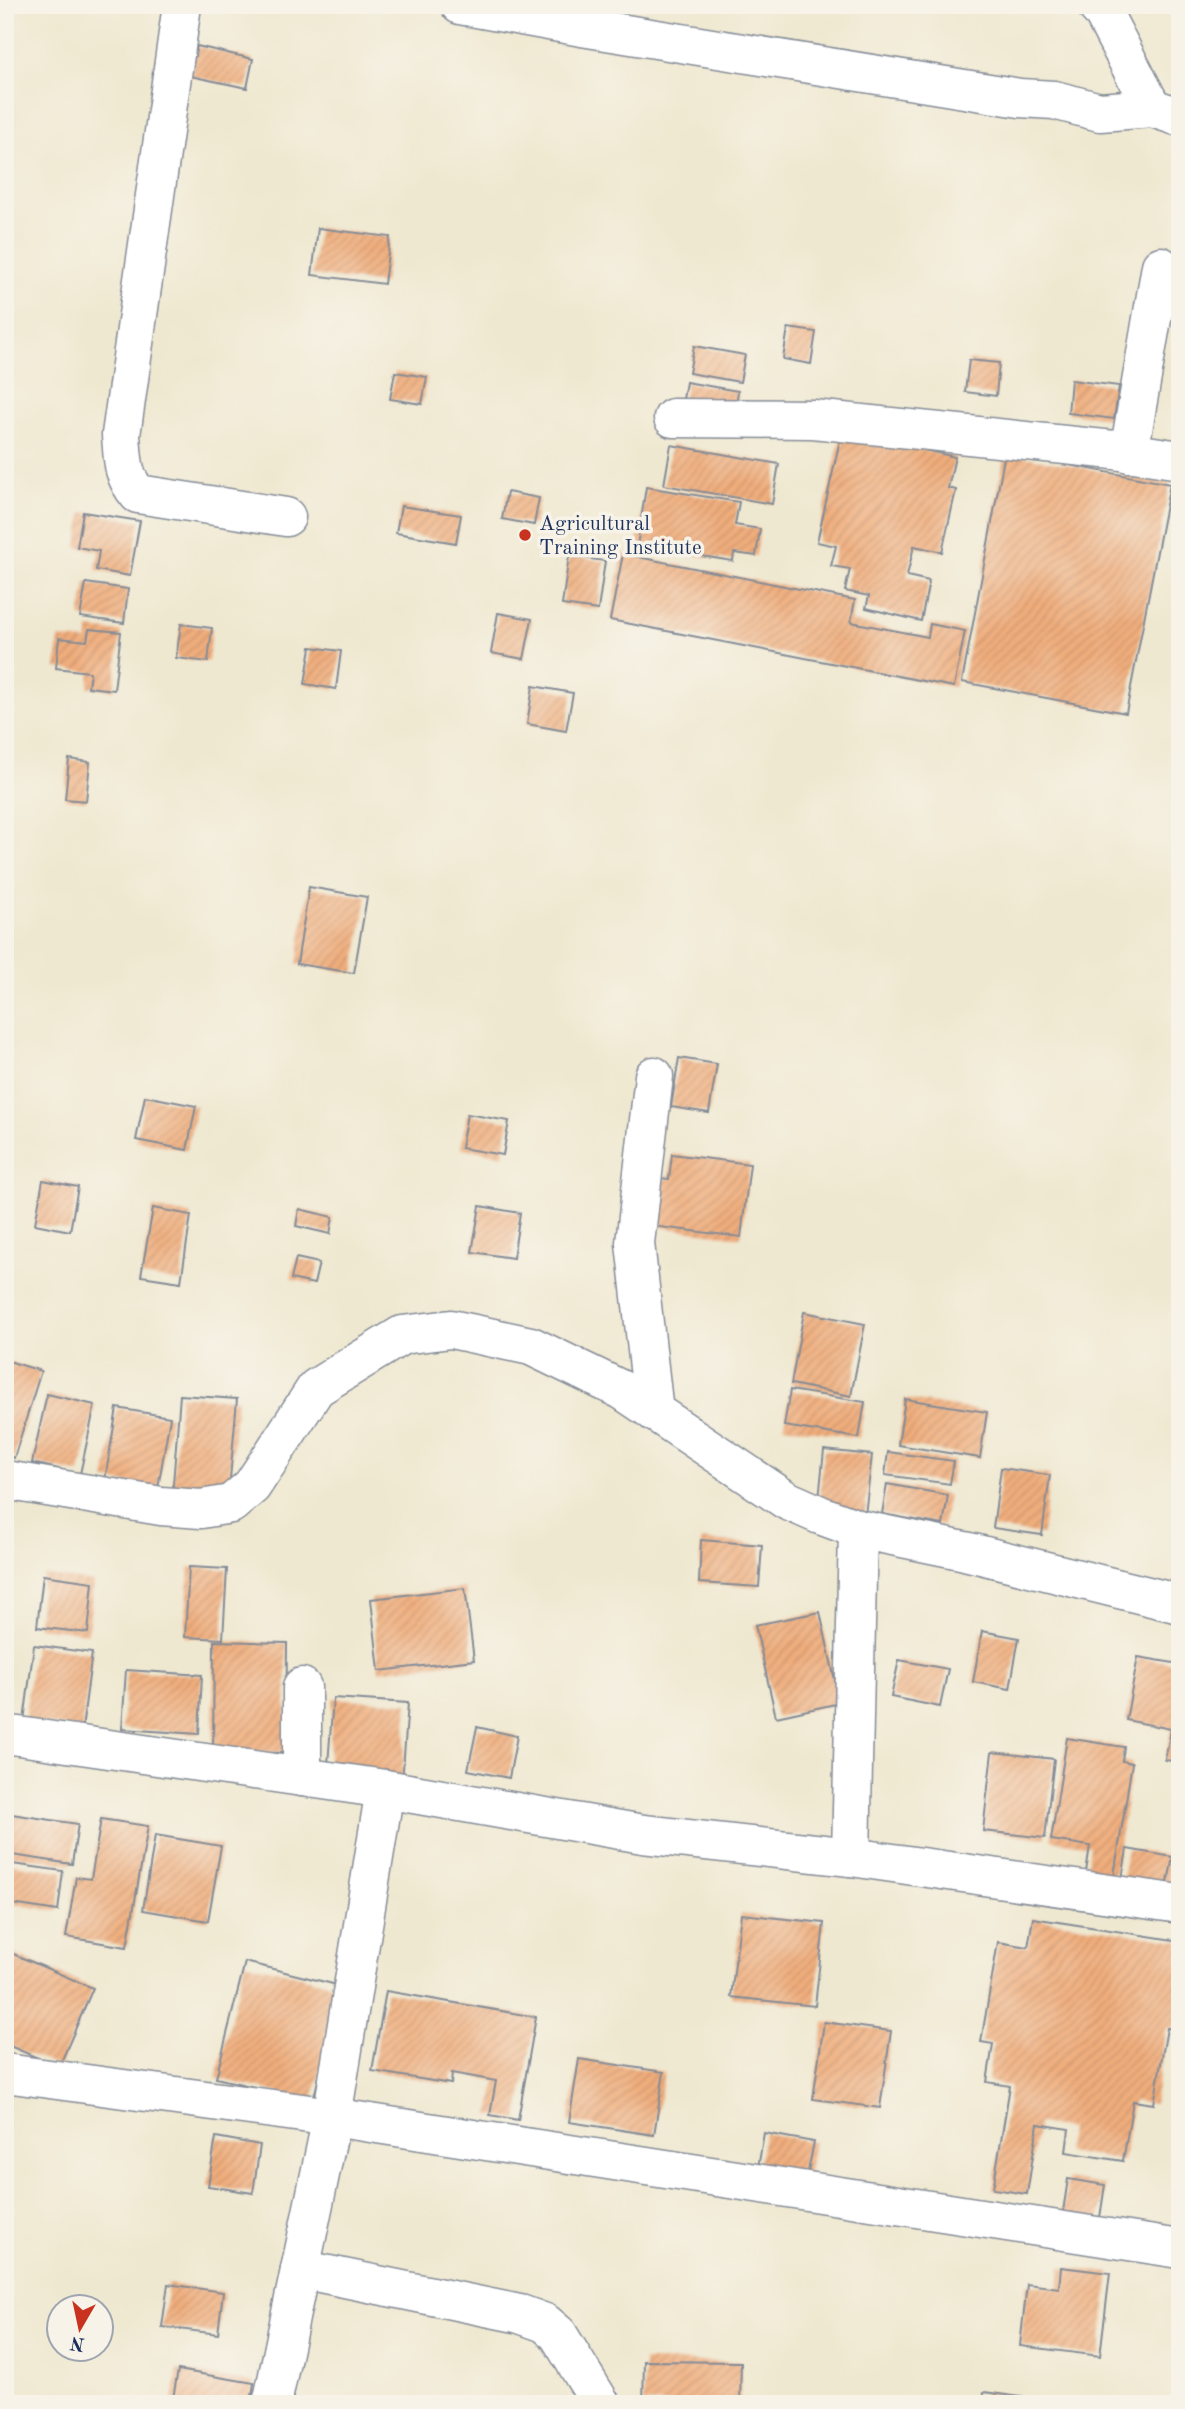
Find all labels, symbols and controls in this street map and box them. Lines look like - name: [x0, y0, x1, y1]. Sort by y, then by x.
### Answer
- place label: Agricultural Training Institute: [539, 514, 702, 559]
- marker: Agricultural Training Institute: [517, 527, 533, 543]
- north arrow: [46, 2294, 116, 2364]
- text: N: [69, 2332, 86, 2353]

